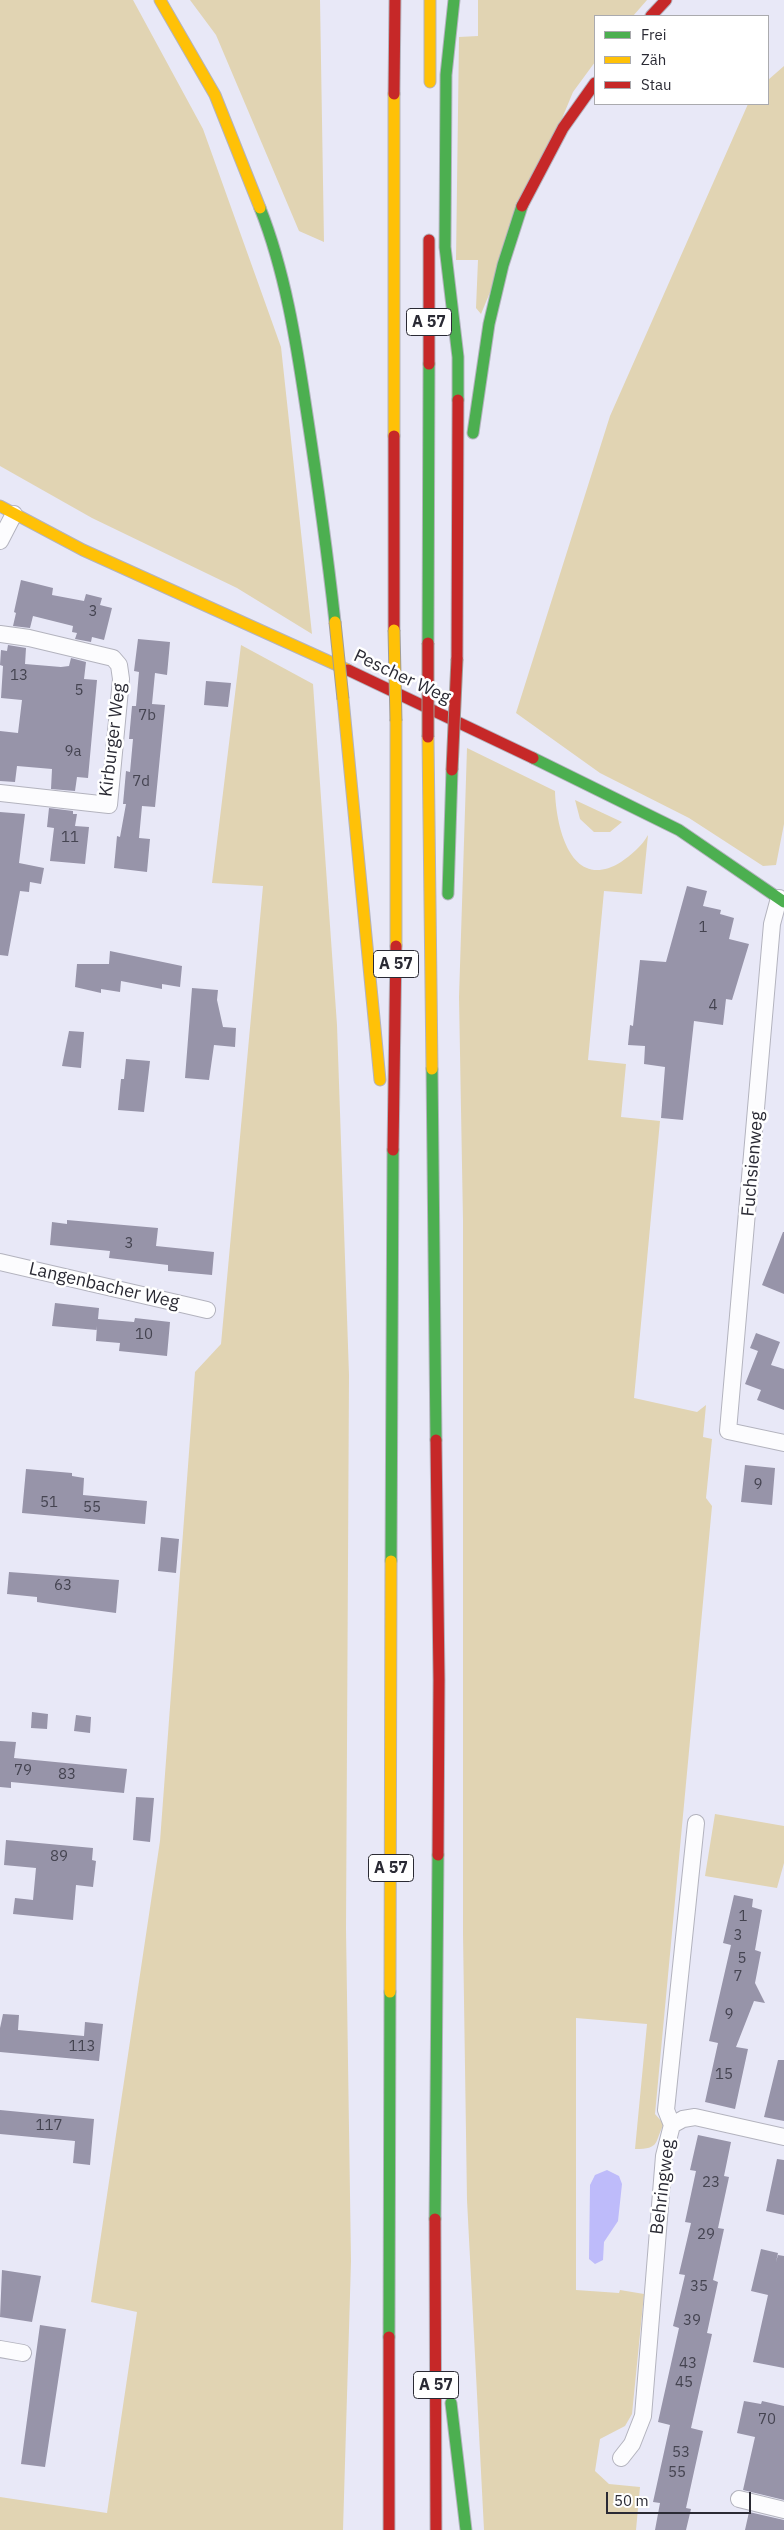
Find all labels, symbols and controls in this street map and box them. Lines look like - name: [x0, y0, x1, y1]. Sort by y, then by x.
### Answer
- legend: [594, 15, 769, 105]
- text: Frei: [641, 25, 667, 44]
- text: Zäh: [641, 50, 666, 69]
- text: Stau: [641, 75, 672, 94]
- road number: A 57: [406, 308, 452, 336]
- house number: 3: [89, 603, 97, 621]
- street label: Pescher Weg: [350, 645, 454, 709]
- house number: 13: [10, 667, 28, 685]
- house number: 5: [75, 682, 83, 700]
- street label: Kirburger Weg: [95, 682, 131, 798]
- house number: 7b: [138, 707, 156, 725]
- house number: 9a: [64, 743, 82, 761]
- house number: 7d: [132, 773, 150, 791]
- house number: 11: [61, 829, 79, 847]
- house number: 1: [699, 919, 707, 937]
- road number: A 57: [374, 951, 418, 978]
- house number: 4: [709, 997, 717, 1015]
- street label: Fuchsienweg: [738, 1111, 768, 1217]
- house number: 3: [125, 1235, 133, 1253]
- street label: Langenbacher Weg: [27, 1258, 181, 1314]
- house number: 10: [135, 1326, 153, 1344]
- house number: 9: [754, 1476, 762, 1494]
- house number: 51: [40, 1494, 58, 1512]
- house number: 55: [83, 1499, 101, 1517]
- house number: 63: [54, 1577, 72, 1595]
- house number: 79: [14, 1762, 32, 1780]
- house number: 83: [58, 1766, 76, 1784]
- house number: 89: [50, 1848, 68, 1866]
- road number: A 57: [368, 1855, 414, 1882]
- house number: 1: [739, 1908, 747, 1926]
- house number: 3: [734, 1927, 742, 1945]
- house number: 5: [738, 1950, 746, 1968]
- house number: 7: [734, 1968, 742, 1986]
- house number: 9: [725, 2006, 733, 2024]
- house number: 113: [69, 2038, 95, 2056]
- house number: 15: [715, 2066, 733, 2084]
- house number: 117: [36, 2117, 62, 2135]
- street label: Behringweg: [646, 2138, 680, 2236]
- house number: 23: [702, 2174, 720, 2192]
- house number: 29: [697, 2226, 715, 2244]
- house number: 35: [690, 2278, 708, 2296]
- house number: 39: [683, 2312, 701, 2330]
- house number: 43: [679, 2355, 697, 2373]
- road number: A 57: [414, 2372, 458, 2398]
- house number: 45: [675, 2374, 693, 2392]
- house number: 70: [758, 2411, 776, 2429]
- house number: 53: [672, 2444, 690, 2462]
- house number: 55: [668, 2464, 686, 2482]
- scale bar: [609, 2482, 754, 2514]
- text: 50 m: [614, 2491, 649, 2510]

